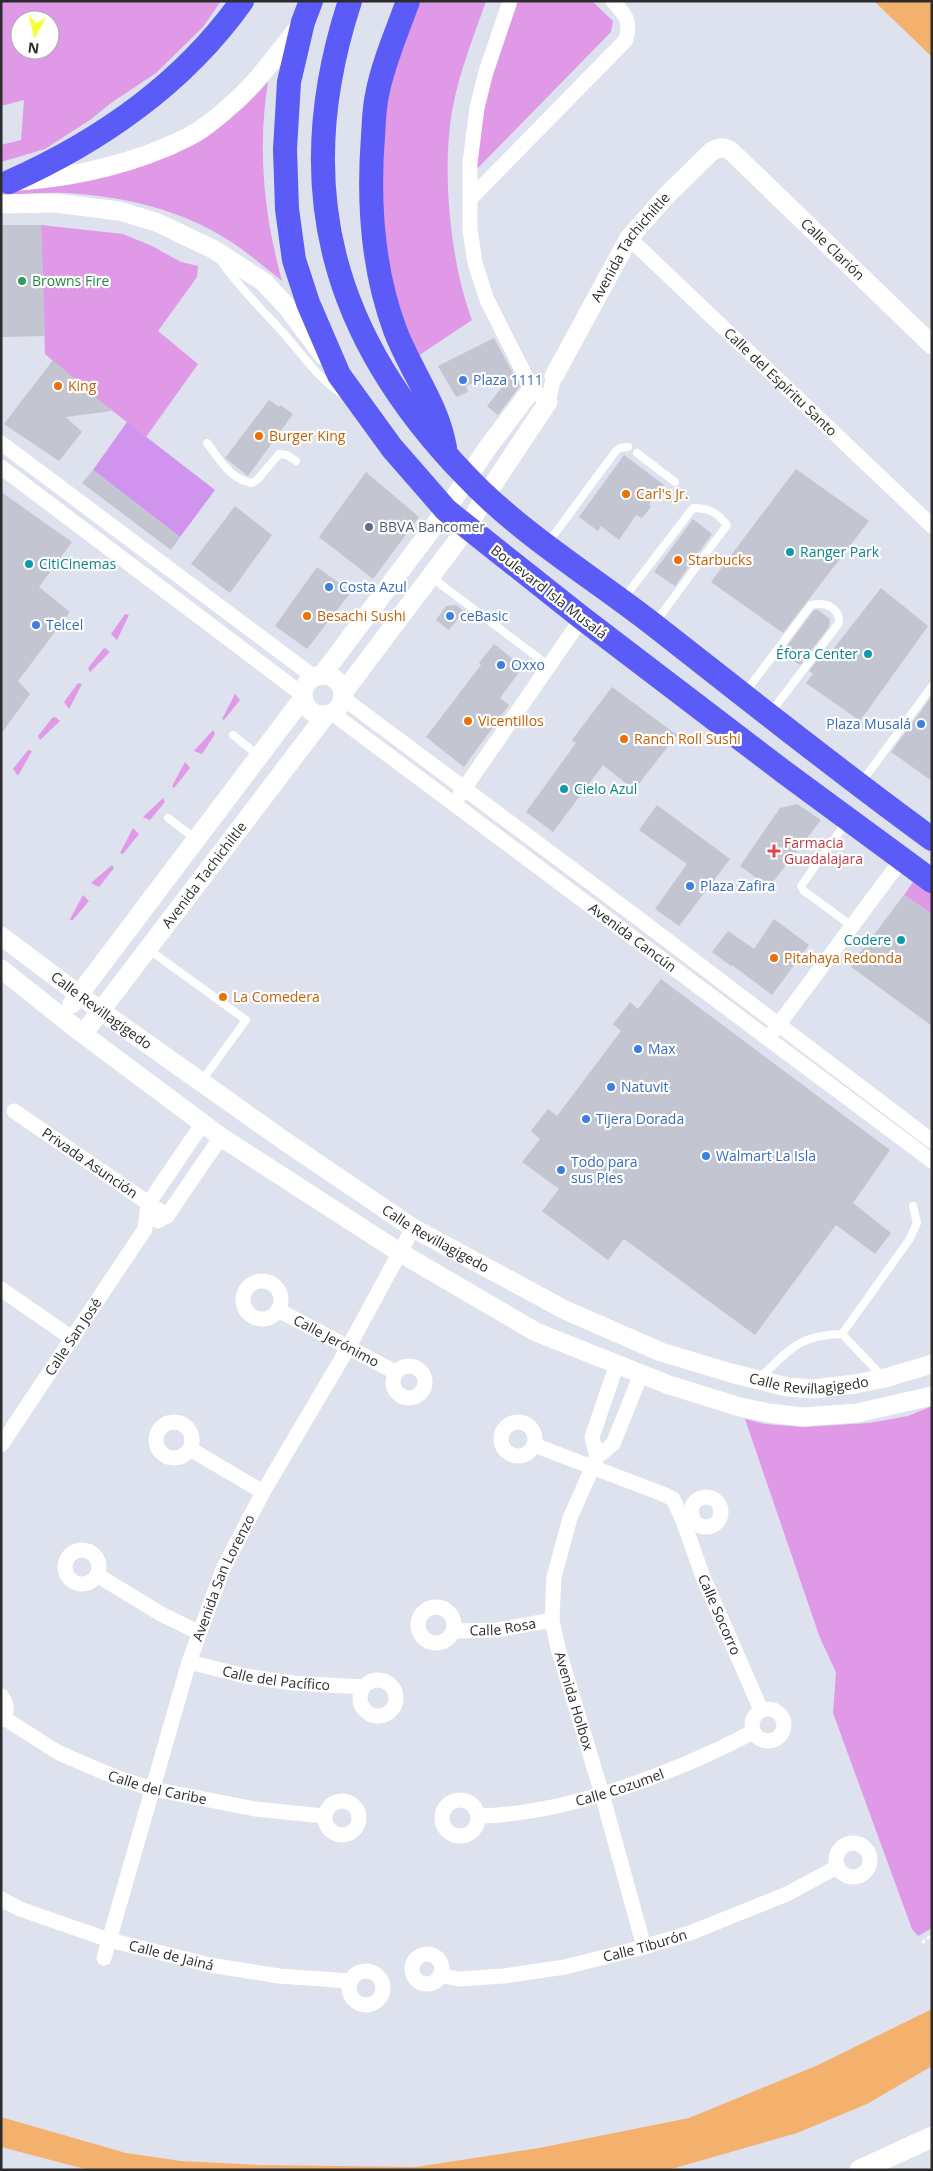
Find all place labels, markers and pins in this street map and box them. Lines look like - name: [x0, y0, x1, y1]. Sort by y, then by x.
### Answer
- place label: Browns Fire: [32, 271, 109, 290]
- marker: Browns Fire: [16, 275, 28, 287]
- place label: Plaza 1111: [473, 370, 543, 389]
- marker: Plaza 1111: [457, 374, 469, 386]
- place label: King: [68, 376, 97, 395]
- marker: King: [52, 380, 64, 392]
- place label: Burger King: [269, 426, 346, 445]
- marker: Burger King: [253, 430, 265, 442]
- place label: Carl's Jr.: [636, 484, 688, 503]
- marker: Carl's Jr.: [620, 488, 632, 500]
- place label: BBVA Bancomer: [379, 517, 485, 536]
- marker: BBVA Bancomer: [363, 521, 375, 533]
- place label: Ranger Park: [800, 542, 880, 561]
- marker: Ranger Park: [784, 546, 796, 558]
- place label: Starbucks: [688, 550, 752, 569]
- place label: CitiCinemas: [39, 554, 116, 573]
- marker: Starbucks: [672, 554, 684, 566]
- marker: CitiCinemas: [23, 558, 35, 570]
- place label: Costa Azul: [339, 577, 407, 596]
- marker: Costa Azul: [323, 581, 335, 593]
- place label: Besachi Sushi: [317, 606, 406, 625]
- place label: ceBasic: [460, 606, 509, 625]
- marker: Besachi Sushi: [301, 610, 313, 622]
- marker: ceBasic: [444, 610, 456, 622]
- place label: Telcel: [46, 615, 83, 634]
- marker: Telcel: [30, 619, 42, 631]
- place label: Éfora Center: [776, 644, 858, 663]
- marker: Éfora Center: [862, 648, 874, 660]
- place label: Oxxo: [511, 655, 545, 674]
- marker: Oxxo: [495, 659, 507, 671]
- place label: Vicentillos: [478, 711, 544, 730]
- place label: Plaza Musalá: [826, 714, 911, 733]
- marker: Vicentillos: [462, 715, 474, 727]
- marker: Plaza Musalá: [915, 718, 927, 730]
- place label: Ranch Roll Sushi: [634, 729, 741, 748]
- marker: Ranch Roll Sushi: [618, 733, 630, 745]
- place label: Cielo Azul: [574, 779, 637, 798]
- marker: Cielo Azul: [558, 783, 570, 795]
- place label: Farmacia Guadalajara: [784, 833, 863, 868]
- marker: Farmacia Guadalajara: [768, 845, 780, 857]
- place label: Plaza Zafira: [700, 876, 775, 895]
- marker: Plaza Zafira: [684, 880, 696, 892]
- place label: Codere: [844, 930, 891, 949]
- marker: Codere: [895, 934, 907, 946]
- place label: Pitahaya Redonda: [784, 948, 902, 967]
- marker: Pitahaya Redonda: [768, 952, 780, 964]
- place label: La Comedera: [233, 987, 320, 1006]
- marker: La Comedera: [217, 991, 229, 1003]
- place label: Max: [648, 1039, 676, 1058]
- marker: Max: [632, 1043, 644, 1055]
- place label: Natuvit: [621, 1077, 668, 1096]
- marker: Natuvit: [605, 1081, 617, 1093]
- place label: Tijera Dorada: [596, 1109, 684, 1128]
- marker: Tijera Dorada: [580, 1113, 592, 1125]
- place label: Walmart La Isla: [716, 1146, 816, 1165]
- marker: Walmart La Isla: [700, 1150, 712, 1162]
- place label: Todo para sus Pies: [571, 1152, 638, 1187]
- marker: Todo para sus Pies: [555, 1164, 567, 1176]

